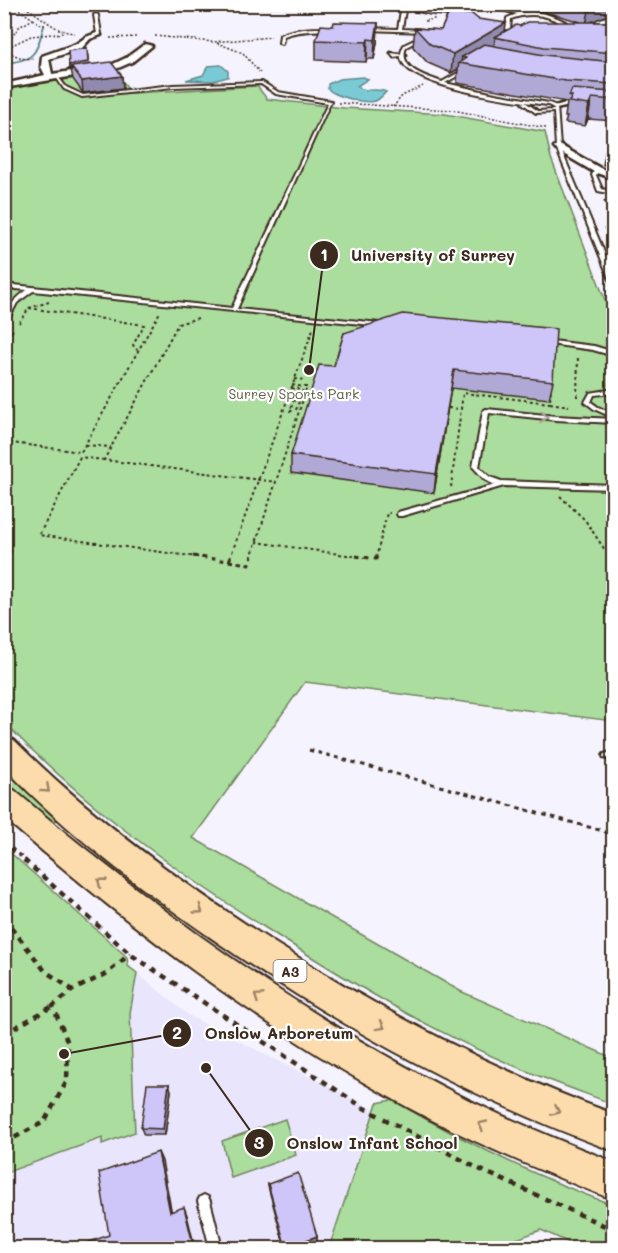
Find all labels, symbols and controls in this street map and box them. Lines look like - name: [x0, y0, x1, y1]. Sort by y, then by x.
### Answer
- callout: University of Surrey: [309, 238, 527, 272]
- text: 1: [320, 242, 328, 266]
- text: University of Surrey: [351, 244, 515, 265]
- park label: Surrey Sports Park: [228, 384, 360, 403]
- one-way arrow: [539, 410, 548, 423]
- one-way arrow: [40, 782, 50, 793]
- one-way arrow: [97, 879, 108, 890]
- one-way arrow: [192, 903, 203, 914]
- road number: A3: [274, 960, 306, 982]
- one-way arrow: [254, 994, 265, 1005]
- callout: Onslow Arboretum: [162, 1016, 365, 1050]
- one-way arrow: [375, 1019, 385, 1031]
- text: 2: [172, 1020, 182, 1044]
- text: Onslow Arboretum: [205, 1022, 353, 1043]
- one-way arrow: [550, 1104, 561, 1116]
- one-way arrow: [478, 1120, 489, 1132]
- callout: Onslow Infant School: [244, 1126, 469, 1160]
- text: 3: [254, 1130, 265, 1154]
- text: Onslow Infant School: [286, 1132, 458, 1153]

